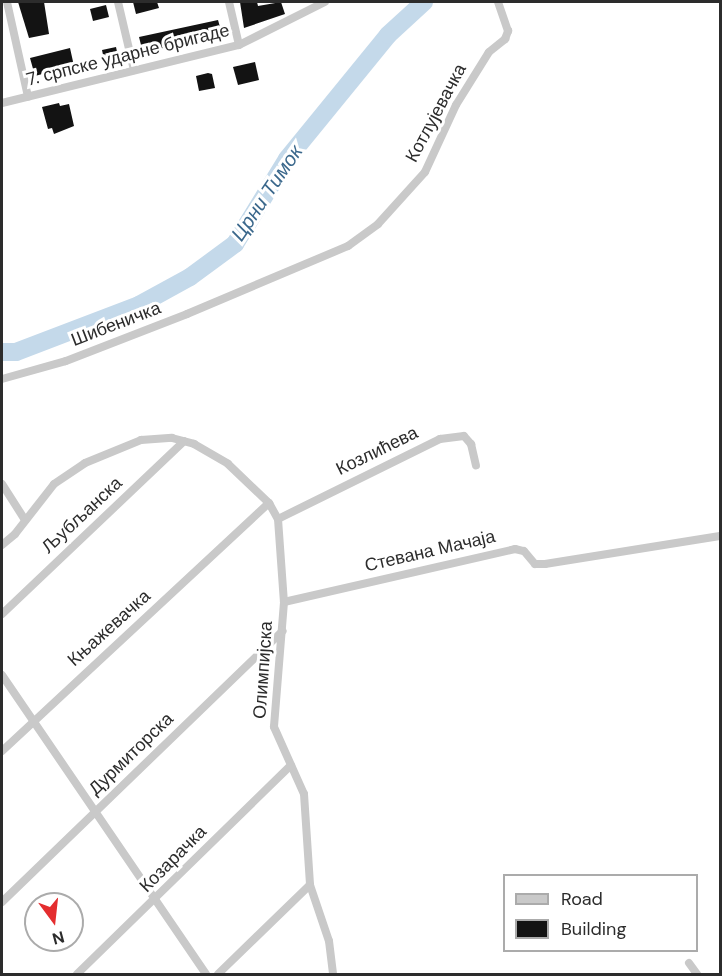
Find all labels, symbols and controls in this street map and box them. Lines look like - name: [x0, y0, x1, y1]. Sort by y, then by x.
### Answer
- street label: 7. српске ударне бригаде: [24, 19, 232, 91]
- street label: Котлујевачка: [401, 60, 471, 166]
- water label: Црни Тимок: [226, 141, 308, 245]
- street label: Шибеничка: [68, 297, 164, 351]
- street label: Козлићева: [333, 422, 421, 480]
- street label: Љубљанска: [37, 472, 127, 558]
- street label: Стевана Мачаја: [363, 525, 497, 577]
- street label: Књажевачка: [63, 585, 155, 671]
- street label: Олимпијска: [249, 620, 277, 720]
- street label: Дурмиторска: [84, 708, 178, 800]
- street label: Козарачка: [135, 821, 211, 897]
- legend: [503, 874, 698, 952]
- text: Road: [561, 887, 603, 911]
- north arrow: [24, 892, 84, 952]
- text: Building: [561, 917, 626, 941]
- text: N: [50, 926, 67, 950]

